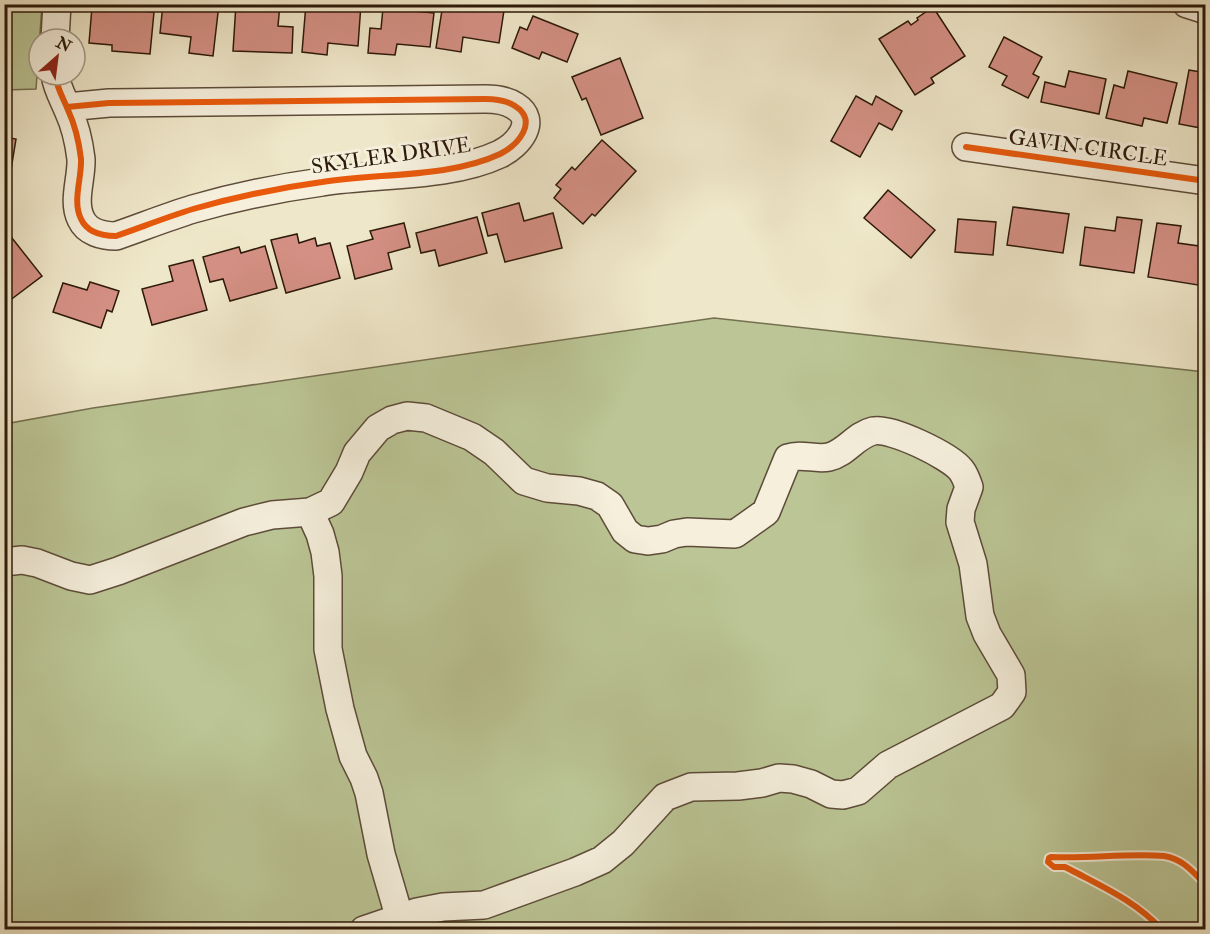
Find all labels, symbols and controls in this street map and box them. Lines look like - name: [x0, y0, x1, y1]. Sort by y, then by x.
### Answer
- north arrow: [27, 27, 87, 87]
- text: N: [52, 32, 75, 57]
- street label: GAVIN CIRCLE: [1007, 123, 1169, 173]
- street label: SKYLER DRIVE: [309, 131, 473, 181]

